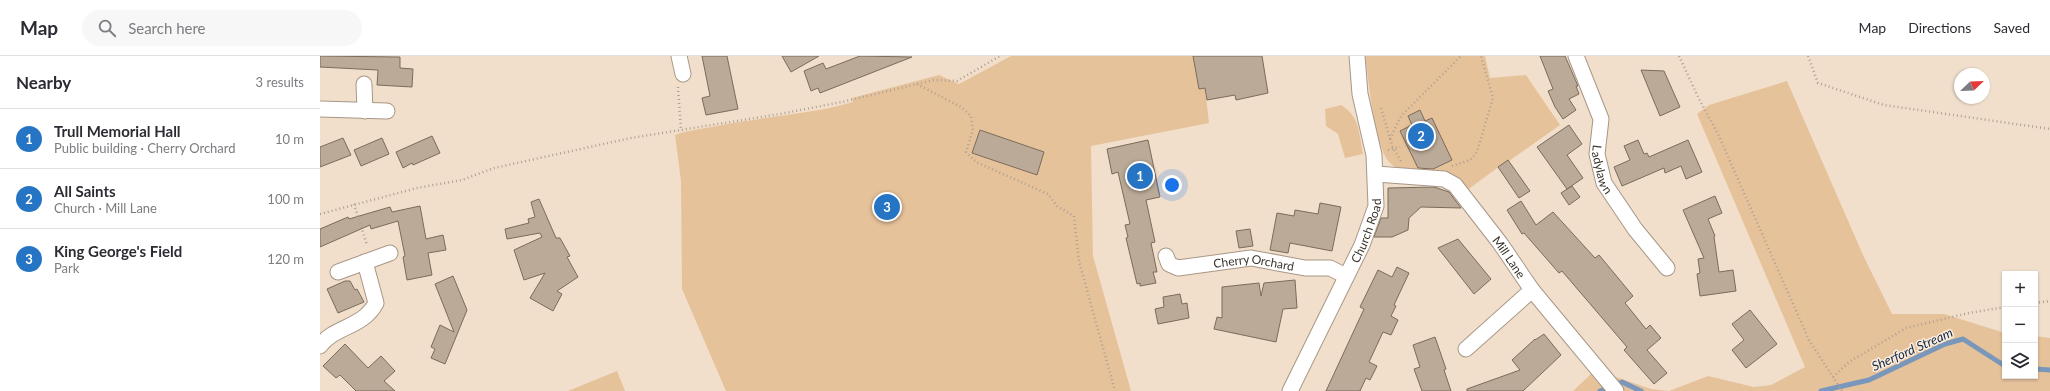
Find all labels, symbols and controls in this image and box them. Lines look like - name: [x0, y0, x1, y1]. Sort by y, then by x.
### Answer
- search box: [82, 10, 362, 46]
- text: Map: [20, 16, 58, 39]
- icon: search: [96, 17, 118, 39]
- text: Search here: [128, 19, 206, 37]
- text: Map: [1859, 19, 1886, 36]
- text: Directions: [1908, 19, 1971, 36]
- text: Saved: [1993, 19, 2030, 36]
- north arrow: [1954, 68, 1990, 104]
- text: Nearby: [16, 72, 71, 93]
- text: 3 results: [256, 74, 304, 90]
- pin: 2: [1408, 121, 1434, 151]
- text: Trull Memorial Hall: [54, 122, 181, 140]
- text: 1: [25, 131, 33, 147]
- text: 10 m: [275, 131, 304, 147]
- text: Public building · Cherry Orchard: [54, 140, 236, 156]
- street label: Ladylawn: [1589, 144, 1616, 196]
- pin: 1: [1127, 161, 1153, 191]
- your location: [1162, 175, 1182, 195]
- text: All Saints: [54, 182, 116, 200]
- text: 2: [25, 191, 33, 207]
- text: 100 m: [267, 191, 304, 207]
- pin: 3: [874, 192, 900, 222]
- street label: Church Road: [1347, 198, 1383, 265]
- text: Church · Mill Lane: [54, 200, 157, 216]
- street label: Mill Lane: [1490, 233, 1529, 281]
- text: King George's Field: [54, 242, 182, 260]
- street label: Cherry Orchard: [1212, 250, 1295, 273]
- text: 3: [25, 251, 33, 267]
- text: 120 m: [267, 251, 304, 267]
- text: Park: [54, 260, 79, 276]
- map controls: [2002, 271, 2038, 379]
- button: +: [2002, 271, 2038, 307]
- button: −: [2002, 307, 2038, 343]
- water label: Sherford Stream: [1869, 324, 1955, 374]
- button: layers: [2002, 343, 2038, 379]

